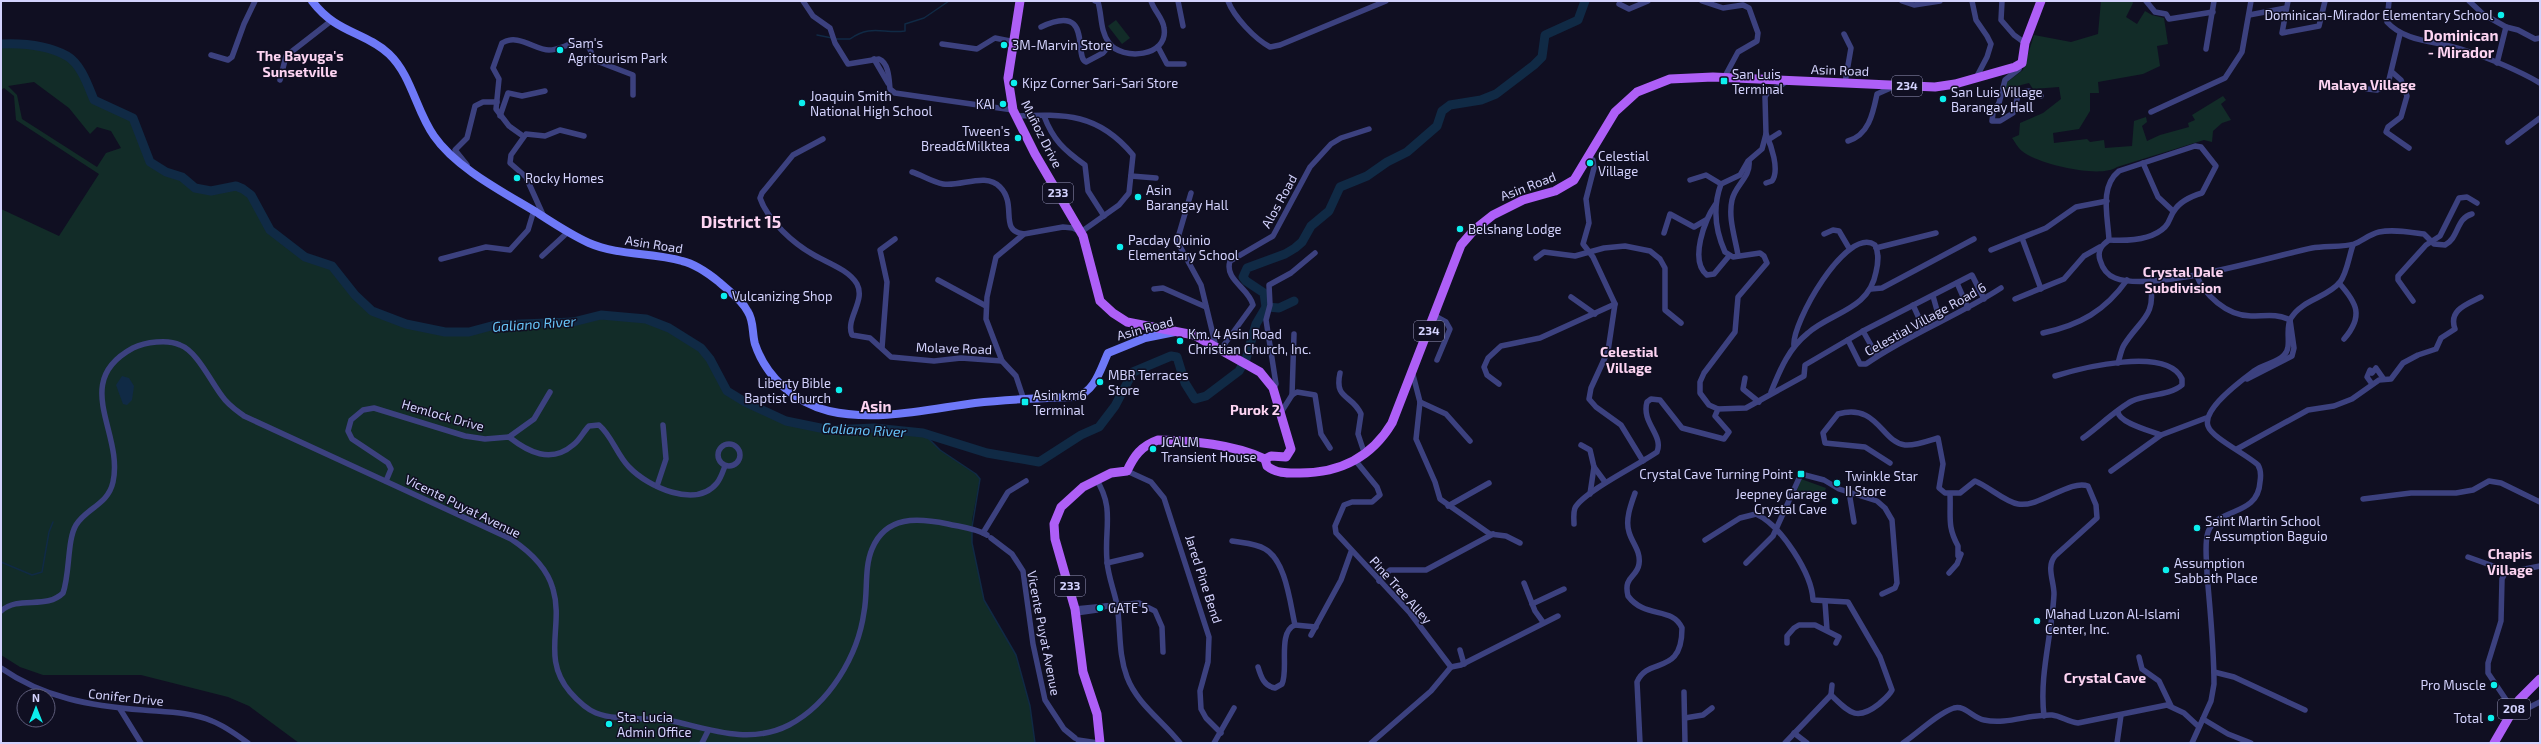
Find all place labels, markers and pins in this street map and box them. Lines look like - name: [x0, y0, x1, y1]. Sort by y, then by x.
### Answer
- place label: Dominican-Mirador Elementary School: [2264, 7, 2493, 23]
- marker: Dominican-Mirador Elementary School: [2496, 10, 2506, 20]
- place label: Sam's Agritourism Park: [568, 35, 668, 66]
- place label: 3M-Marvin Store: [1012, 37, 1112, 53]
- marker: 3M-Marvin Store: [999, 40, 1009, 50]
- marker: Sam's Agritourism Park: [555, 45, 565, 55]
- place label: San Luis Terminal: [1732, 66, 1784, 97]
- place label: Kipz Corner Sari-Sari Store: [1022, 75, 1178, 91]
- marker: San Luis Terminal: [1719, 76, 1729, 86]
- marker: Kipz Corner Sari-Sari Store: [1009, 78, 1019, 88]
- place label: San Luis Village Barangay Hall: [1951, 84, 2043, 115]
- place label: Joaquin Smith National High School: [810, 88, 933, 119]
- marker: San Luis Village Barangay Hall: [1938, 94, 1948, 104]
- place label: KAI: [976, 96, 995, 112]
- marker: Joaquin Smith National High School: [797, 98, 807, 108]
- marker: KAI: [998, 99, 1008, 109]
- place label: Tween's Bread&Milktea: [921, 123, 1010, 154]
- marker: Tween's Bread&Milktea: [1013, 133, 1023, 143]
- place label: Celestial Village: [1598, 148, 1649, 179]
- marker: Celestial Village: [1585, 158, 1595, 168]
- place label: Rocky Homes: [525, 170, 604, 186]
- marker: Rocky Homes: [512, 173, 522, 183]
- place label: Asin Barangay Hall: [1146, 182, 1229, 213]
- marker: Asin Barangay Hall: [1133, 192, 1143, 202]
- place label: Belshang Lodge: [1468, 221, 1562, 237]
- marker: Belshang Lodge: [1455, 224, 1465, 234]
- place label: Pacday Quinio Elementary School: [1128, 232, 1239, 263]
- marker: Pacday Quinio Elementary School: [1115, 242, 1125, 252]
- place label: Vulcanizing Shop: [732, 288, 832, 304]
- marker: Vulcanizing Shop: [719, 291, 729, 301]
- place label: Km. 4 Asin Road Christian Church, Inc.: [1188, 326, 1311, 357]
- marker: Km. 4 Asin Road Christian Church, Inc.: [1175, 336, 1185, 346]
- place label: MBR Terraces Store: [1108, 367, 1189, 398]
- place label: Liberty Bible Baptist Church: [744, 375, 831, 406]
- marker: MBR Terraces Store: [1095, 377, 1105, 387]
- marker: Liberty Bible Baptist Church: [834, 385, 844, 395]
- place label: Asin km6 Terminal: [1033, 387, 1087, 418]
- marker: Asin km6 Terminal: [1020, 397, 1030, 407]
- place label: JCALM Transient House: [1161, 434, 1257, 465]
- marker: JCALM Transient House: [1148, 444, 1158, 454]
- place label: Crystal Cave Turning Point: [1639, 466, 1793, 482]
- place label: Twinkle Star II Store: [1845, 468, 1918, 499]
- marker: Crystal Cave Turning Point: [1796, 469, 1806, 479]
- marker: Twinkle Star II Store: [1832, 478, 1842, 488]
- place label: Jeepney Garage Crystal Cave: [1735, 486, 1827, 517]
- marker: Jeepney Garage Crystal Cave: [1830, 496, 1840, 506]
- place label: Saint Martin School - Assumption Baguio: [2205, 513, 2328, 544]
- marker: Saint Martin School - Assumption Baguio: [2192, 523, 2202, 533]
- place label: Assumption Sabbath Place: [2174, 555, 2258, 586]
- marker: Assumption Sabbath Place: [2161, 565, 2171, 575]
- place label: GATE 5: [1108, 600, 1148, 616]
- marker: GATE 5: [1095, 603, 1105, 613]
- place label: Mahad Luzon Al-Islami Center, Inc.: [2045, 606, 2180, 637]
- marker: Mahad Luzon Al-Islami Center, Inc.: [2032, 616, 2042, 626]
- place label: Pro Muscle: [2420, 677, 2486, 693]
- marker: Pro Muscle: [2489, 680, 2499, 690]
- place label: Sta. Lucia Admin Office: [617, 709, 692, 740]
- place label: Total: [2454, 710, 2483, 726]
- marker: Total: [2486, 713, 2496, 723]
- marker: Sta. Lucia Admin Office: [604, 719, 614, 729]

